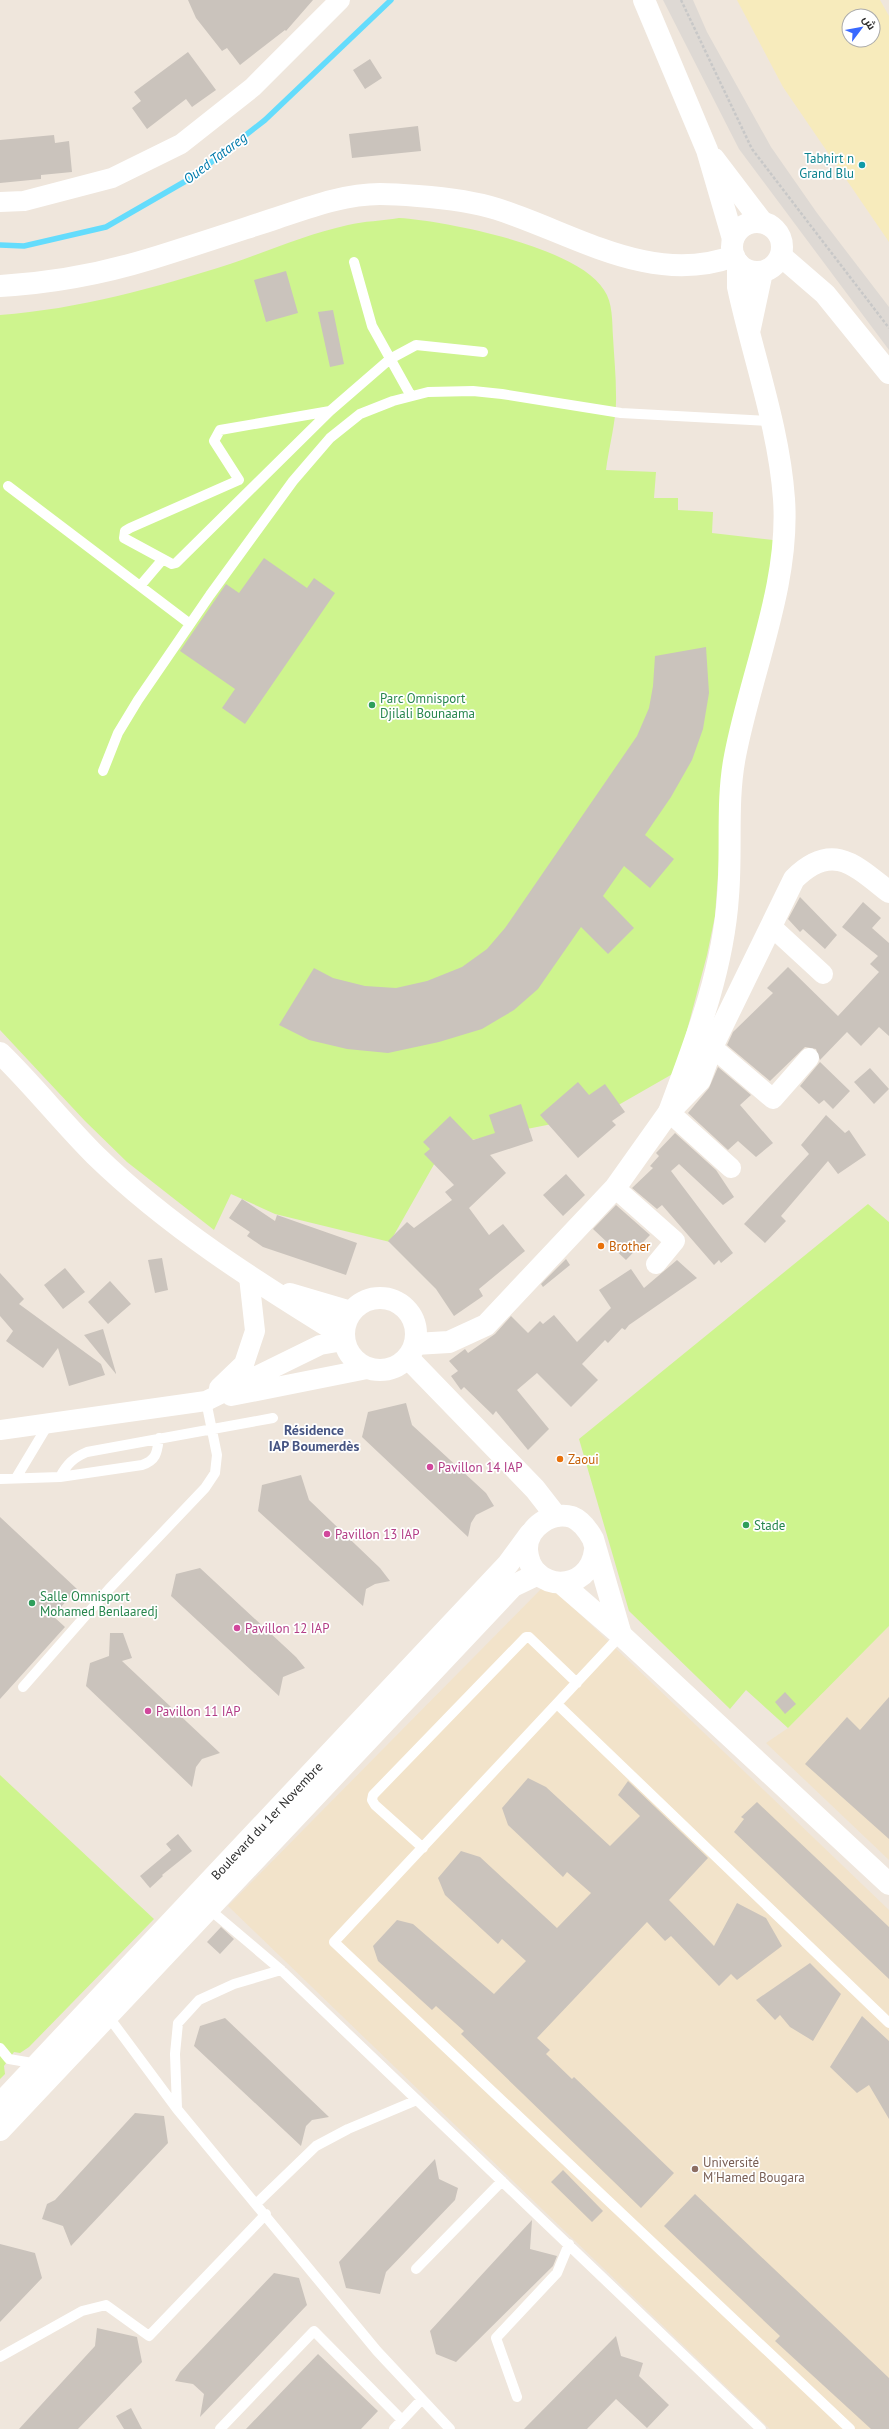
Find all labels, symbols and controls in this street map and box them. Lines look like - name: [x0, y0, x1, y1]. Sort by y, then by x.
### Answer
- north arrow: [841, 8, 881, 48]
- text: ش: [860, 13, 879, 32]
- water label: Oued Tatareg: [180, 128, 250, 188]
- place label: Tabḥirt n Grand Blu: [799, 150, 854, 182]
- marker: Tabḥirt n Grand Blu: [857, 160, 867, 170]
- place label: Parc Omnisport Djilali Bounaama: [380, 690, 475, 722]
- marker: Parc Omnisport Djilali Bounaama: [367, 700, 377, 710]
- place label: Brother: [609, 1238, 651, 1255]
- marker: Brother: [596, 1241, 606, 1251]
- district label: Résidence IAP Boumerdès: [269, 1421, 359, 1455]
- place label: Zaoui: [568, 1451, 599, 1468]
- marker: Zaoui: [555, 1454, 565, 1464]
- place label: Pavillon 14 IAP: [438, 1459, 522, 1476]
- marker: Pavillon 14 IAP: [425, 1462, 435, 1472]
- place label: Stade: [754, 1517, 785, 1534]
- marker: Stade: [741, 1520, 751, 1530]
- place label: Pavillon 13 IAP: [335, 1526, 419, 1543]
- marker: Pavillon 13 IAP: [322, 1529, 332, 1539]
- place label: Salle Omnisport Mohamed Benlaaredj: [40, 1588, 158, 1620]
- marker: Salle Omnisport Mohamed Benlaaredj: [27, 1598, 37, 1608]
- place label: Pavillon 12 IAP: [245, 1620, 329, 1637]
- marker: Pavillon 12 IAP: [232, 1623, 242, 1633]
- place label: Pavillon 11 IAP: [156, 1703, 240, 1720]
- marker: Pavillon 11 IAP: [143, 1706, 153, 1716]
- street label: Boulevard du 1er Novembre: [207, 1758, 326, 1883]
- place label: Université M'Hamed Bougara: [703, 2154, 805, 2186]
- marker: Université M'Hamed Bougara: [690, 2164, 700, 2174]

